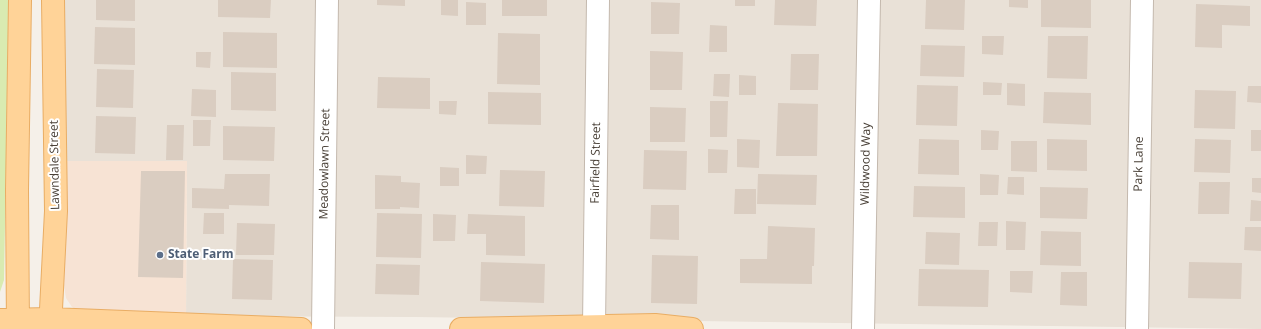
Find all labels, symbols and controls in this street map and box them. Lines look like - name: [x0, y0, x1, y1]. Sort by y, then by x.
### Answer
- street label: Meadowlawn Street: [317, 108, 333, 220]
- street label: Lawndale Street: [47, 120, 63, 210]
- street label: Fairfield Street: [588, 122, 604, 204]
- street label: Wildwood Way: [858, 123, 874, 205]
- street label: Park Lane: [1131, 136, 1147, 192]
- place label: State Farm: [168, 248, 234, 262]
- marker: State Farm: [155, 250, 165, 260]

